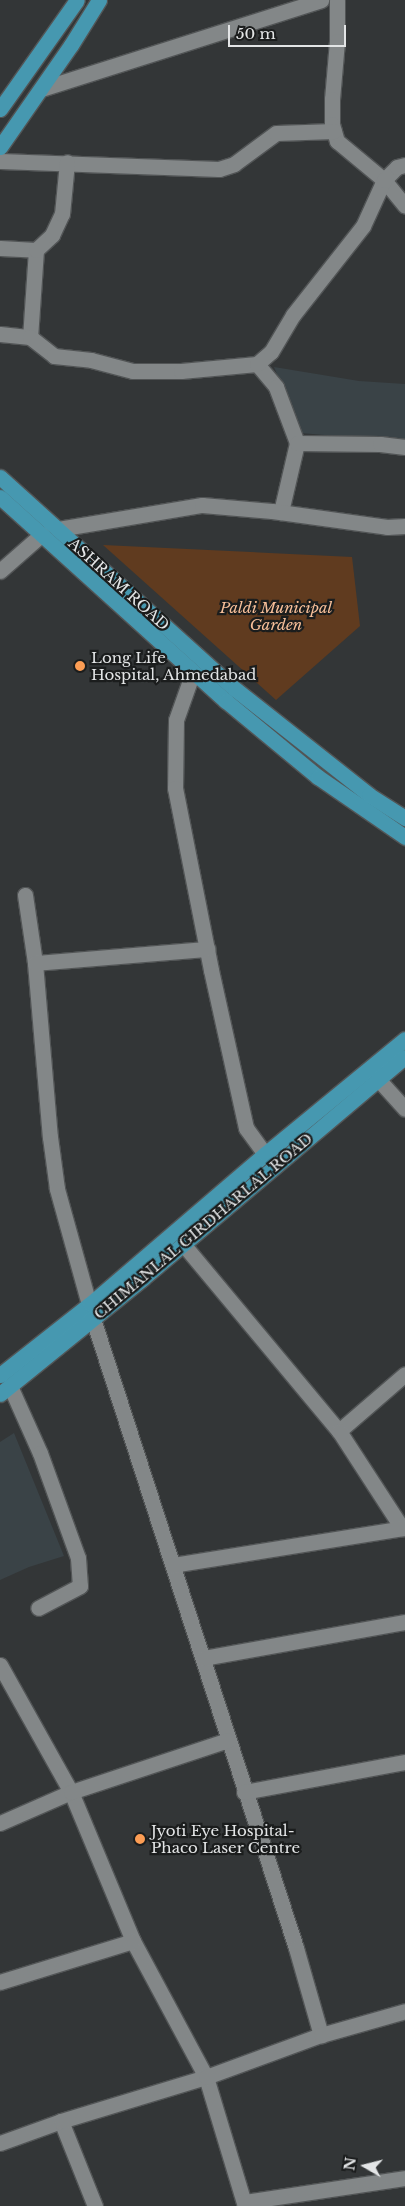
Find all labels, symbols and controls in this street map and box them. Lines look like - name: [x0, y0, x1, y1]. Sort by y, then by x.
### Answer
- scale bar: [230, 15, 348, 47]
- text: 50 m: [236, 24, 276, 43]
- street label: ASHRAM ROAD: [65, 534, 173, 634]
- park label: Paldi Municipal Garden: [220, 598, 332, 633]
- place label: Long Life Hospital, Ahmedabad: [91, 648, 257, 683]
- marker: Long Life Hospital, Ahmedabad: [73, 659, 87, 673]
- street label: CHIMANLAL GIRDHARLAL ROAD: [90, 1129, 316, 1323]
- place label: Jyoti Eye Hospital- Phaco Laser Centre: [151, 1821, 300, 1856]
- marker: Jyoti Eye Hospital- Phaco Laser Centre: [133, 1832, 147, 1846]
- north arrow: [340, 2141, 390, 2191]
- text: N: [340, 2156, 360, 2172]

